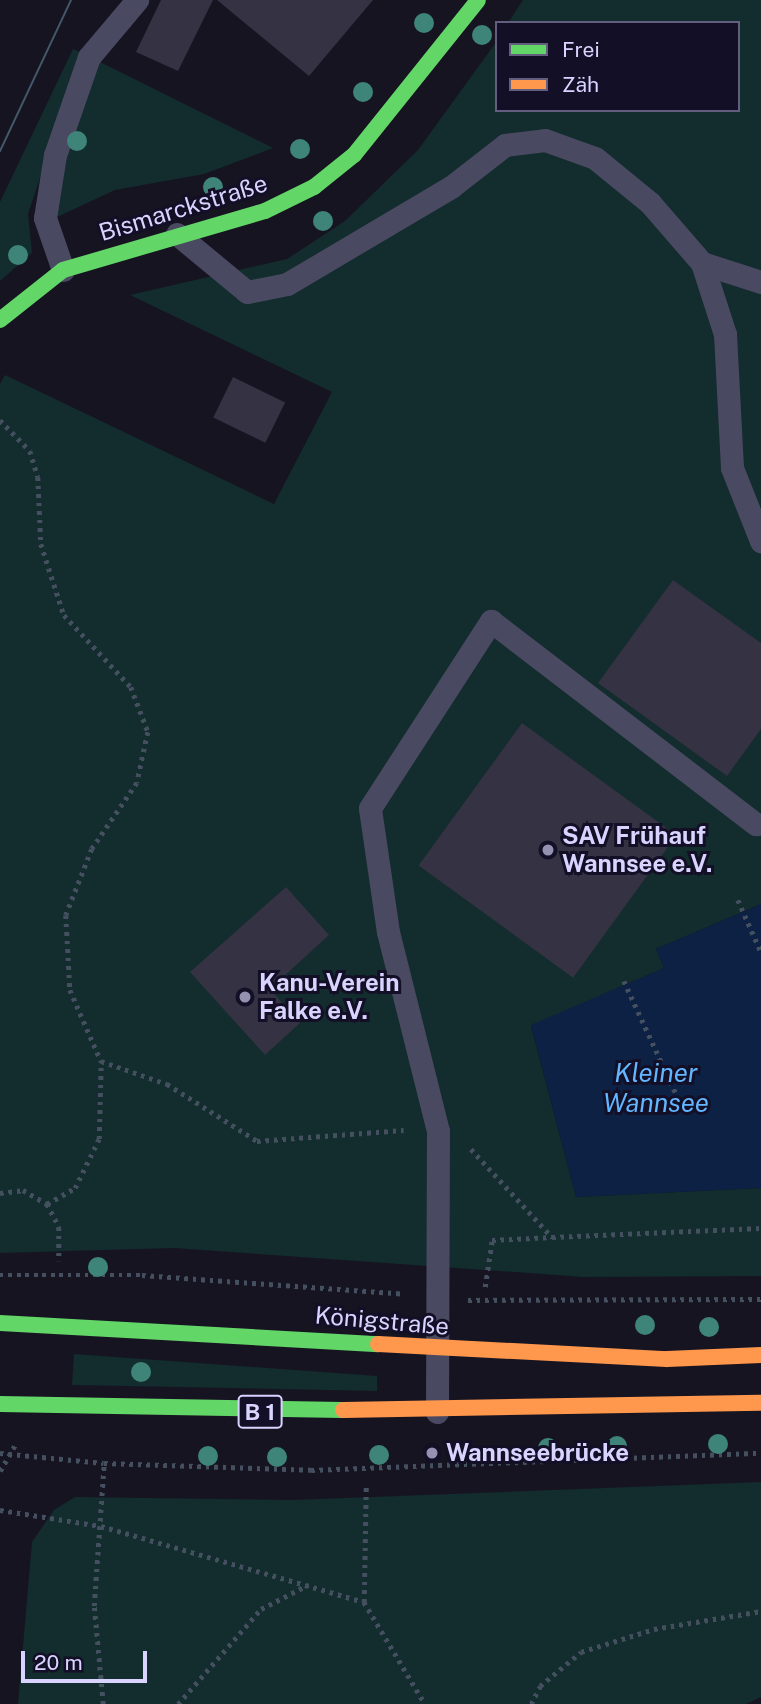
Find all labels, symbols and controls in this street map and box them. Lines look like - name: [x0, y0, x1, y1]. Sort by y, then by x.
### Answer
- legend: [495, 21, 740, 112]
- text: Frei: [562, 37, 600, 62]
- text: Zäh: [562, 72, 599, 97]
- street label: Bismarckstraße: [95, 169, 271, 247]
- place label: SAV Frühauf Wannsee e.V.: [562, 822, 713, 878]
- marker: SAV Frühauf Wannsee e.V.: [540, 842, 556, 858]
- place label: Kanu-Verein Falke e.V.: [259, 969, 400, 1025]
- marker: Kanu-Verein Falke e.V.: [237, 989, 253, 1005]
- water label: Kleiner Wannsee: [603, 1057, 709, 1118]
- street label: Königstraße: [314, 1301, 450, 1341]
- road number: B 1: [237, 1392, 283, 1432]
- place label: Wannseebrücke: [446, 1439, 629, 1467]
- marker: Wannseebrücke: [424, 1445, 440, 1461]
- scale bar: [24, 1638, 150, 1682]
- text: 20 m: [34, 1650, 83, 1675]

